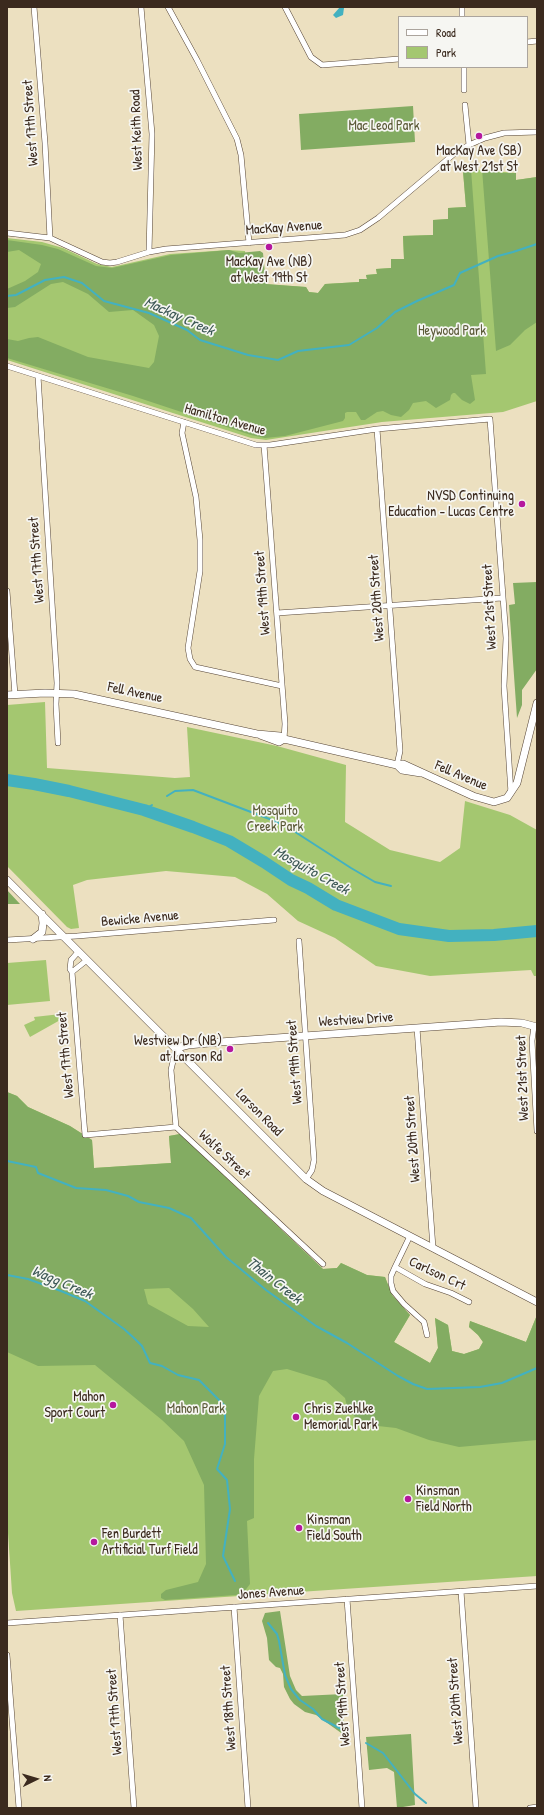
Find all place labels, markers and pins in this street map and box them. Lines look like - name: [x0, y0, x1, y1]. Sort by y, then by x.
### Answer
- marker: MacKay Ave (SB) at West 21st St: [474, 131, 484, 141]
- place label: MacKay Ave (SB) at West 21st St: [436, 143, 522, 176]
- marker: MacKay Ave (NB) at West 19th St: [264, 242, 274, 252]
- place label: MacKay Ave (NB) at West 19th St: [226, 254, 312, 286]
- place label: NVSD Continuing Education - Lucas Centre: [388, 488, 514, 520]
- marker: NVSD Continuing Education - Lucas Centre: [517, 499, 527, 509]
- place label: Westview Dr (NB) at Larson Rd: [134, 1033, 222, 1066]
- marker: Westview Dr (NB) at Larson Rd: [225, 1044, 235, 1054]
- place label: Mahon Sport Court: [44, 1389, 105, 1422]
- marker: Mahon Sport Court: [108, 1400, 118, 1410]
- place label: Chris Zuehlke Memorial Park: [304, 1401, 377, 1434]
- marker: Chris Zuehlke Memorial Park: [291, 1412, 301, 1422]
- place label: Kinsman Field North: [416, 1483, 472, 1516]
- marker: Kinsman Field North: [403, 1494, 413, 1504]
- place label: Kinsman Field South: [307, 1512, 362, 1544]
- marker: Kinsman Field South: [294, 1523, 304, 1533]
- place label: Fen Burdett Artificial Turf Field: [102, 1526, 198, 1558]
- marker: Fen Burdett Artificial Turf Field: [89, 1537, 99, 1547]

